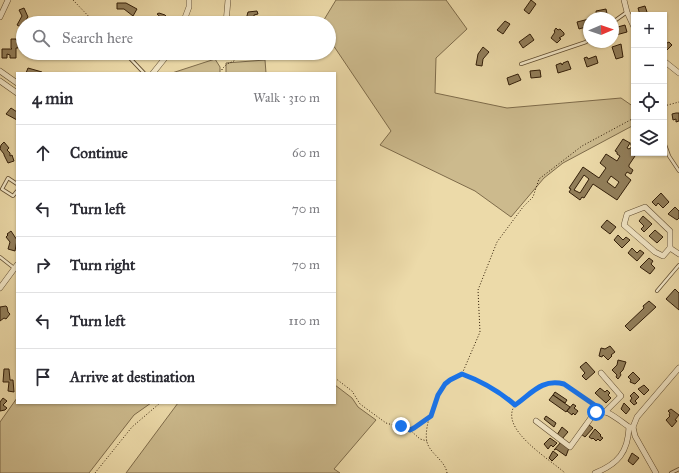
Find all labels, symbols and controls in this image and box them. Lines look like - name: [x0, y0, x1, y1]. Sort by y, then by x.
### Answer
- north arrow: [583, 12, 619, 48]
- map controls: [631, 12, 667, 156]
- button: +: [631, 12, 667, 48]
- search box: [16, 16, 336, 60]
- icon: search: [30, 27, 52, 49]
- text: Search here: [62, 29, 133, 47]
- button: −: [631, 48, 667, 84]
- button: locate: [631, 84, 667, 120]
- text: 4 min: [32, 88, 73, 109]
- text: Walk · 310 m: [253, 90, 320, 106]
- button: layers: [631, 120, 667, 156]
- icon: ahead: [32, 142, 54, 164]
- text: Continue: [70, 144, 128, 162]
- text: 60 m: [292, 145, 320, 161]
- icon: left: [32, 198, 54, 220]
- text: Turn left: [70, 200, 126, 218]
- text: 70 m: [292, 201, 320, 217]
- icon: right: [32, 254, 54, 276]
- text: Turn right: [70, 256, 135, 274]
- text: 70 m: [292, 257, 320, 273]
- icon: left: [32, 310, 54, 332]
- text: Turn left: [70, 312, 126, 330]
- text: 110 m: [288, 313, 320, 329]
- icon: arrive: [32, 366, 54, 388]
- text: Arrive at destination: [70, 368, 195, 386]
- route start: [587, 403, 605, 421]
- route end: [392, 417, 410, 435]

